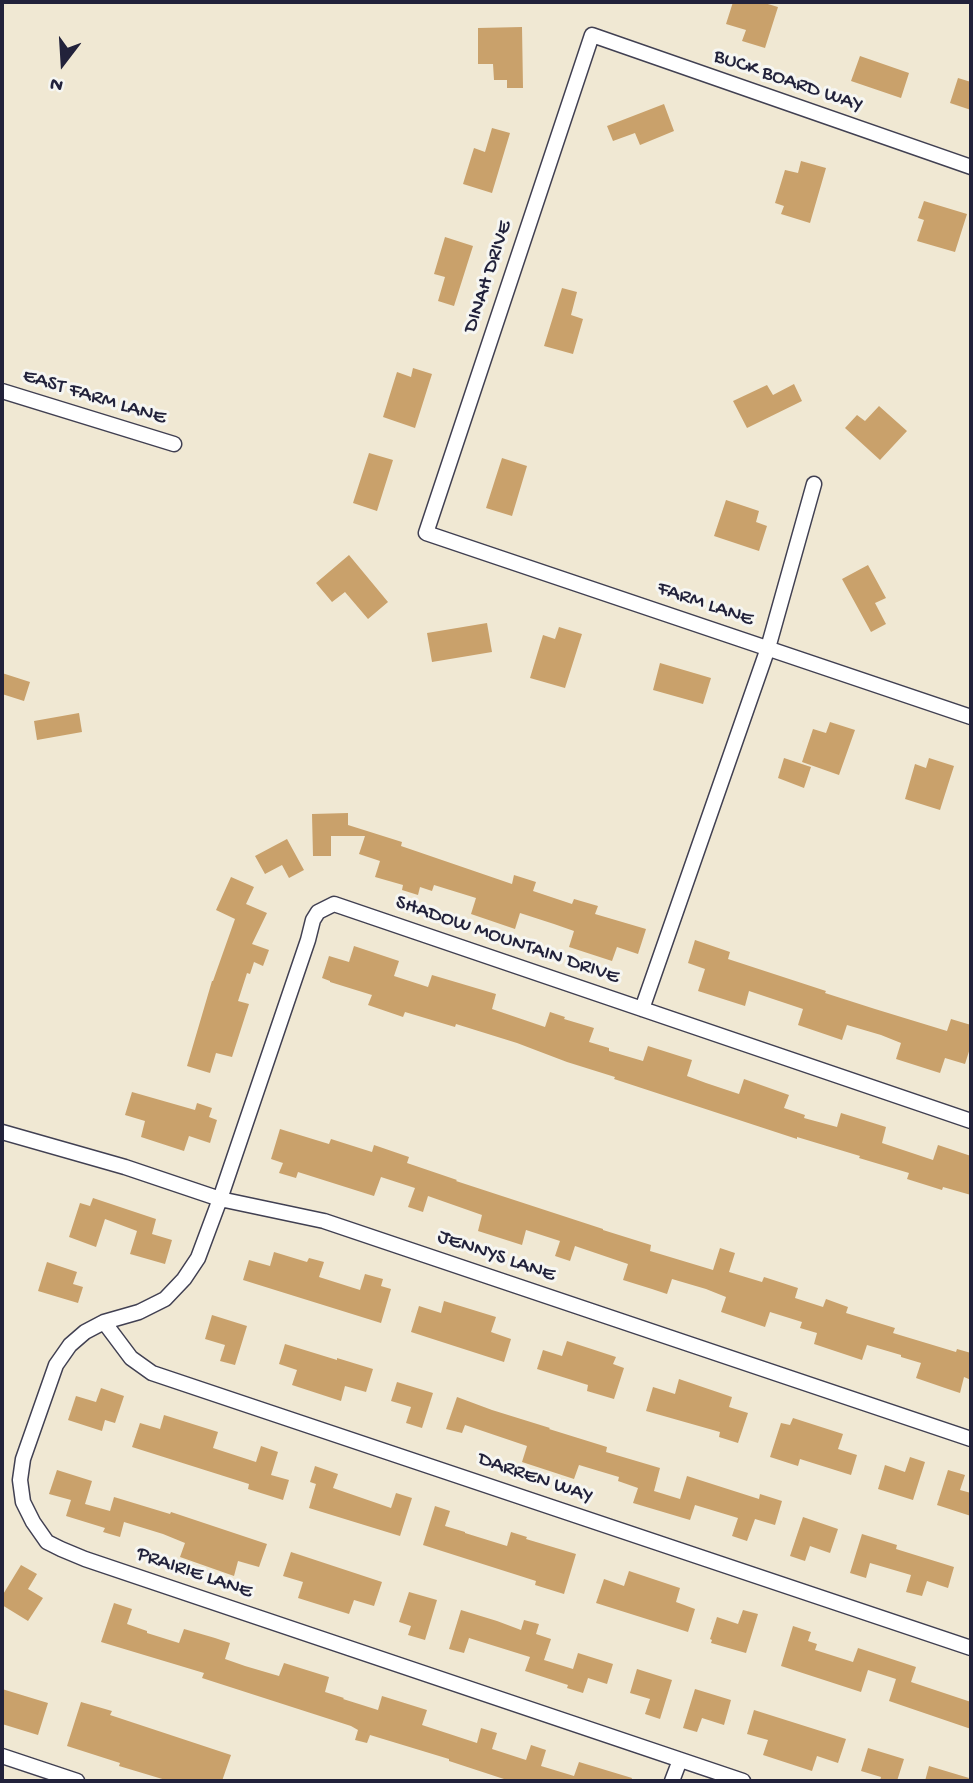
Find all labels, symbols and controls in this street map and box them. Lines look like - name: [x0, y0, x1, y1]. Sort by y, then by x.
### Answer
- north arrow: [28, 28, 98, 98]
- street label: BUCK BOARD WAY: [710, 45, 866, 119]
- text: N: [47, 71, 66, 96]
- street label: DINAH DRIVE: [459, 218, 519, 336]
- street label: EAST FARM LANE: [19, 364, 169, 432]
- street label: FARM LANE: [653, 577, 757, 633]
- street label: SHADOW MOUNTAIN DRIVE: [392, 891, 622, 991]
- street label: JENNYS LANE: [434, 1225, 558, 1289]
- street label: DARREN WAY: [474, 1448, 596, 1510]
- street label: PRAIRIE LANE: [133, 1542, 255, 1606]

